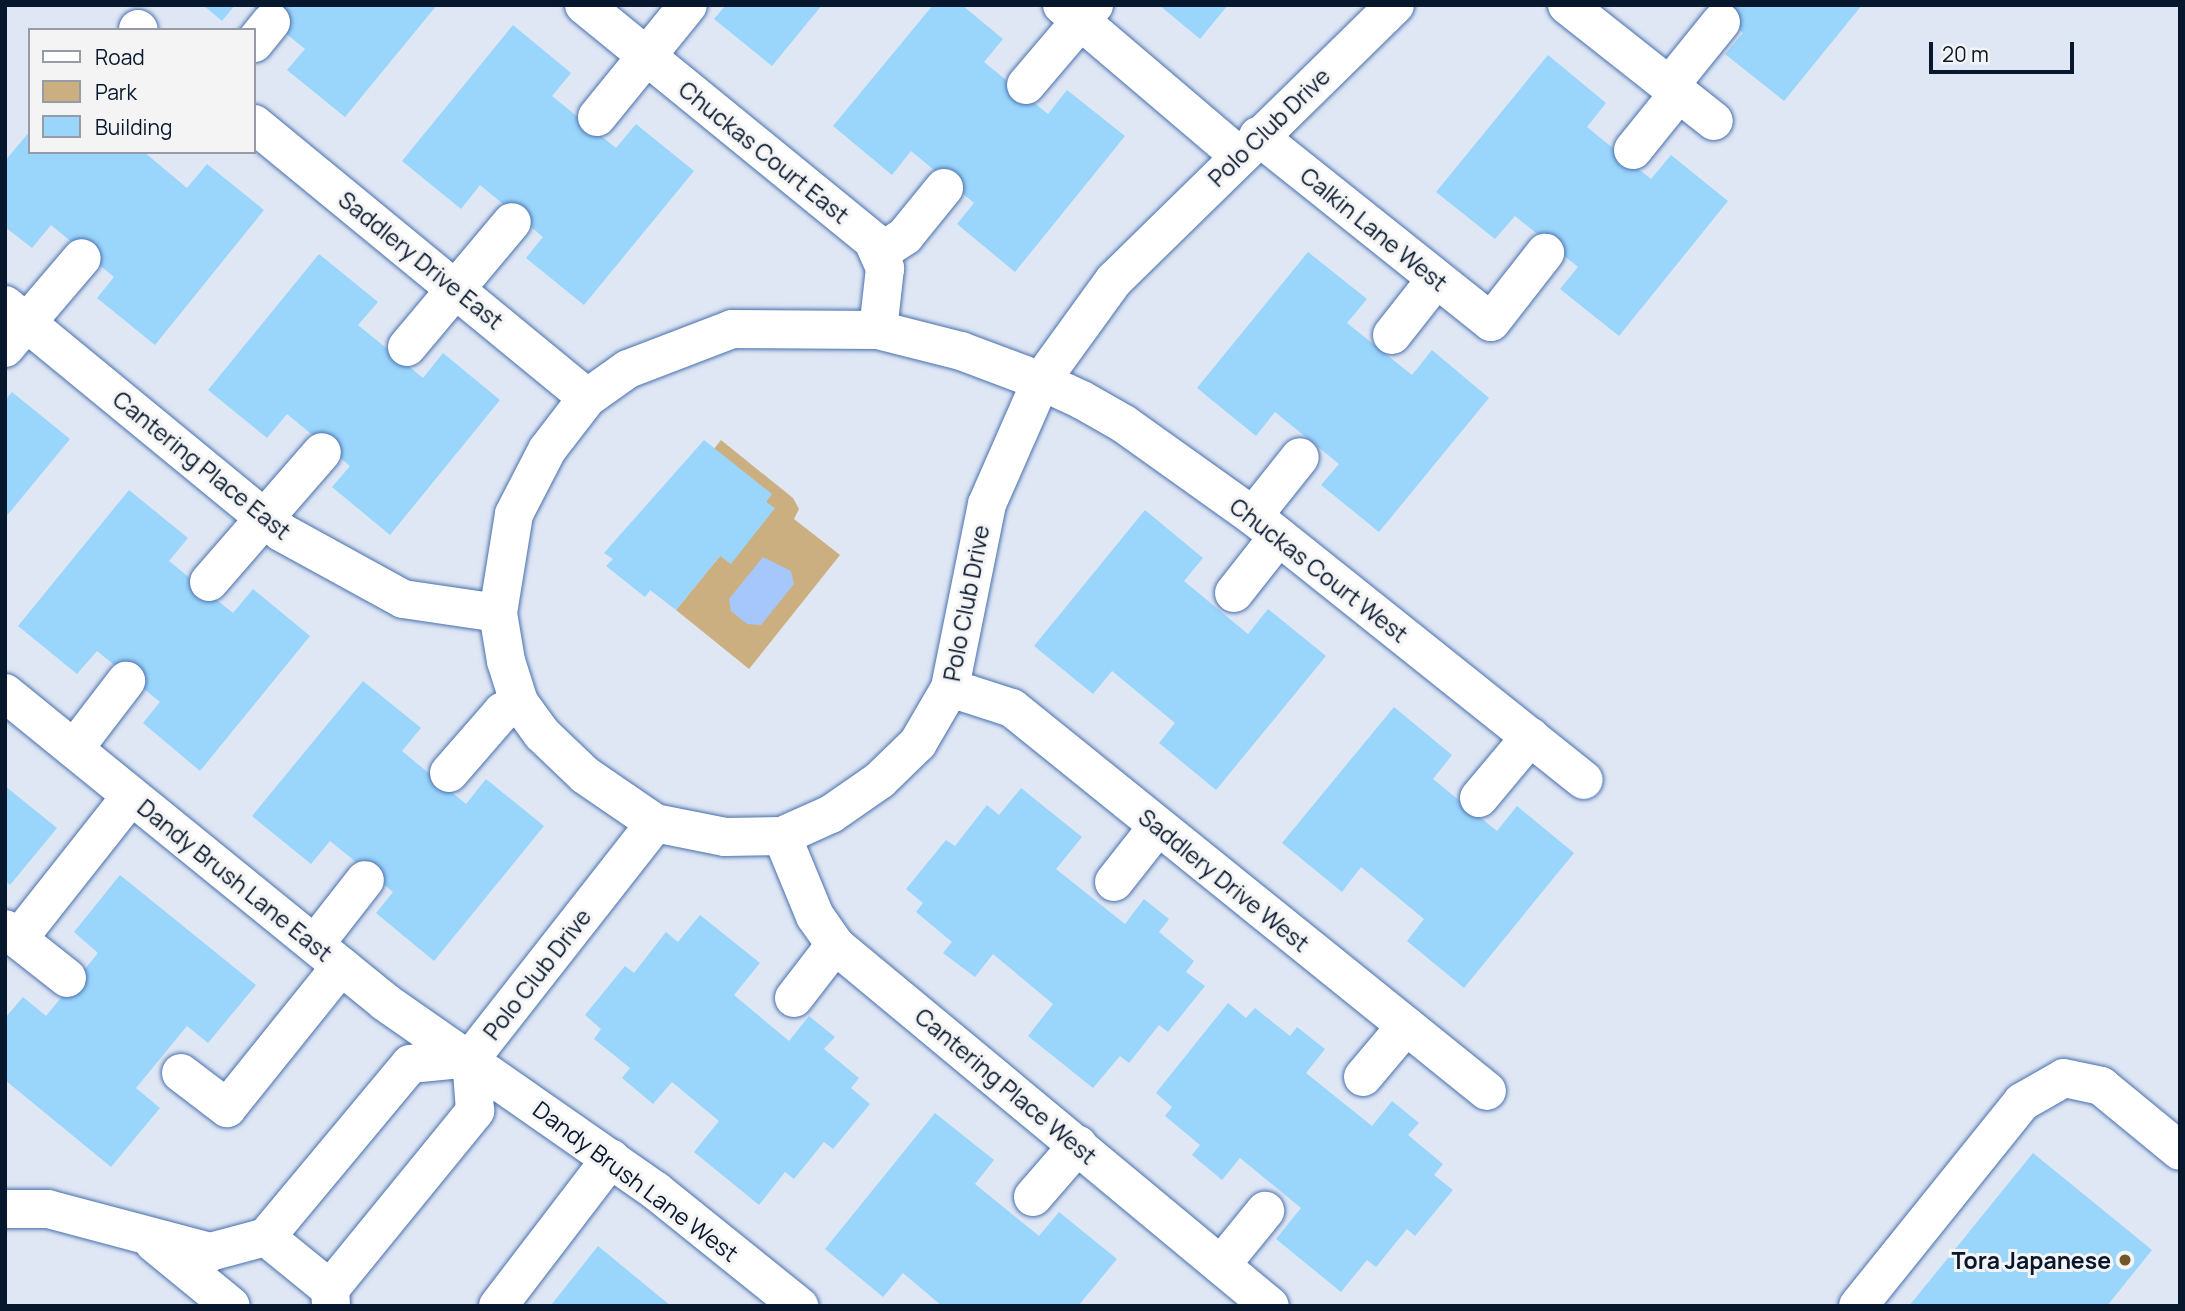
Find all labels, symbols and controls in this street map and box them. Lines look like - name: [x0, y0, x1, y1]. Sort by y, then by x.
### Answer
- legend: [28, 28, 256, 154]
- scale bar: [1933, 28, 2078, 72]
- text: 20 m: [1942, 40, 1989, 68]
- text: Road: [95, 43, 145, 71]
- street label: Polo Club Drive: [1202, 62, 1336, 192]
- street label: Chuckas Court East: [674, 75, 854, 229]
- text: Park: [95, 78, 137, 106]
- text: Building: [95, 113, 172, 141]
- street label: Calkin Lane West: [1295, 161, 1453, 297]
- street label: Saddlery Drive East: [333, 185, 509, 335]
- street label: Cantering Place East: [108, 385, 296, 545]
- street label: Chuckas Court West: [1225, 492, 1413, 648]
- street label: Polo Club Drive: [937, 523, 995, 683]
- street label: Dandy Brush Lane East: [132, 793, 338, 967]
- street label: Saddlery Drive West: [1133, 803, 1315, 957]
- street label: Polo Club Drive: [477, 903, 597, 1045]
- street label: Cantering Place West: [910, 1002, 1102, 1170]
- street label: Dandy Brush Lane West: [528, 1095, 744, 1267]
- place label: Tora Japanese: [1951, 1246, 2111, 1274]
- marker: Tora Japanese: [2117, 1252, 2133, 1268]

